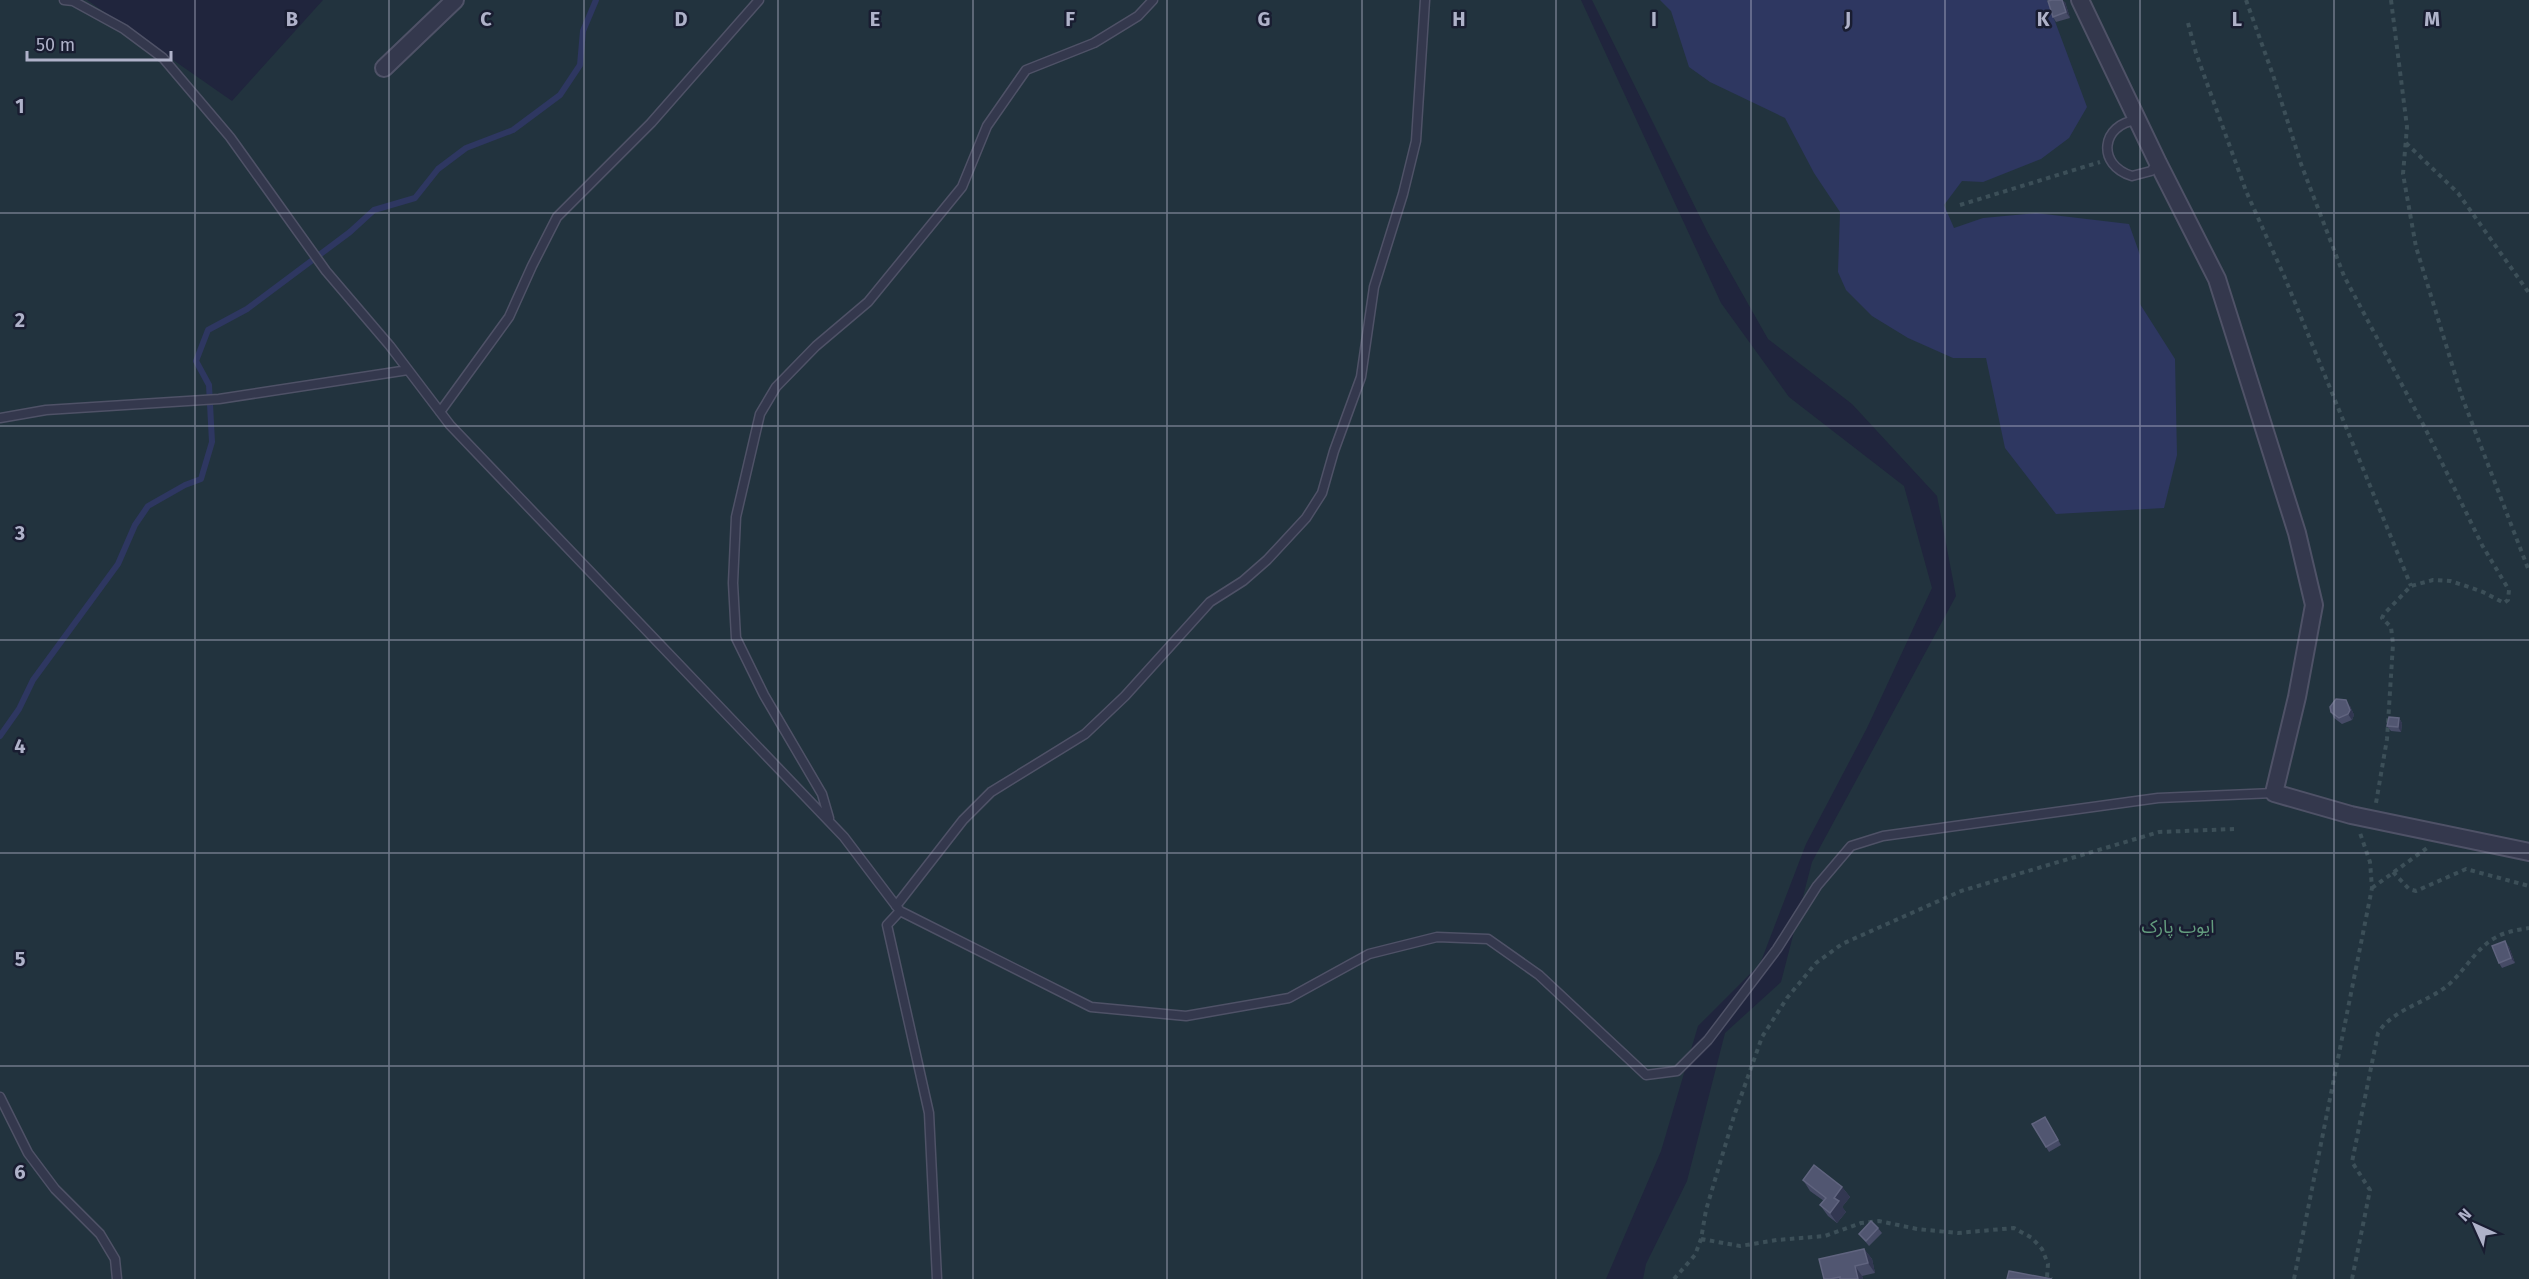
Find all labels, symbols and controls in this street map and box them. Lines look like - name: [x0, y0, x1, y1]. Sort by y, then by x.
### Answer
- text: B: [286, 7, 298, 31]
- text: C: [480, 7, 492, 31]
- text: D: [674, 7, 688, 31]
- text: E: [870, 7, 880, 31]
- text: F: [1065, 7, 1075, 31]
- text: G: [1258, 7, 1270, 31]
- text: H: [1452, 7, 1466, 31]
- text: I: [1651, 7, 1657, 31]
- text: J: [1844, 7, 1851, 31]
- text: K: [2037, 7, 2050, 31]
- text: L: [2232, 7, 2242, 31]
- text: M: [2424, 7, 2440, 31]
- scale bar: [27, 24, 171, 62]
- text: 50 m: [36, 34, 75, 56]
- text: 1: [15, 94, 25, 118]
- text: 2: [15, 308, 25, 332]
- text: 3: [14, 521, 25, 545]
- text: 4: [14, 734, 26, 758]
- park label: ایوب پارک: [2141, 916, 2215, 938]
- text: 5: [15, 947, 26, 971]
- text: 6: [14, 1160, 26, 1184]
- north arrow: [2445, 1195, 2505, 1255]
- text: N: [2454, 1204, 2475, 1225]

